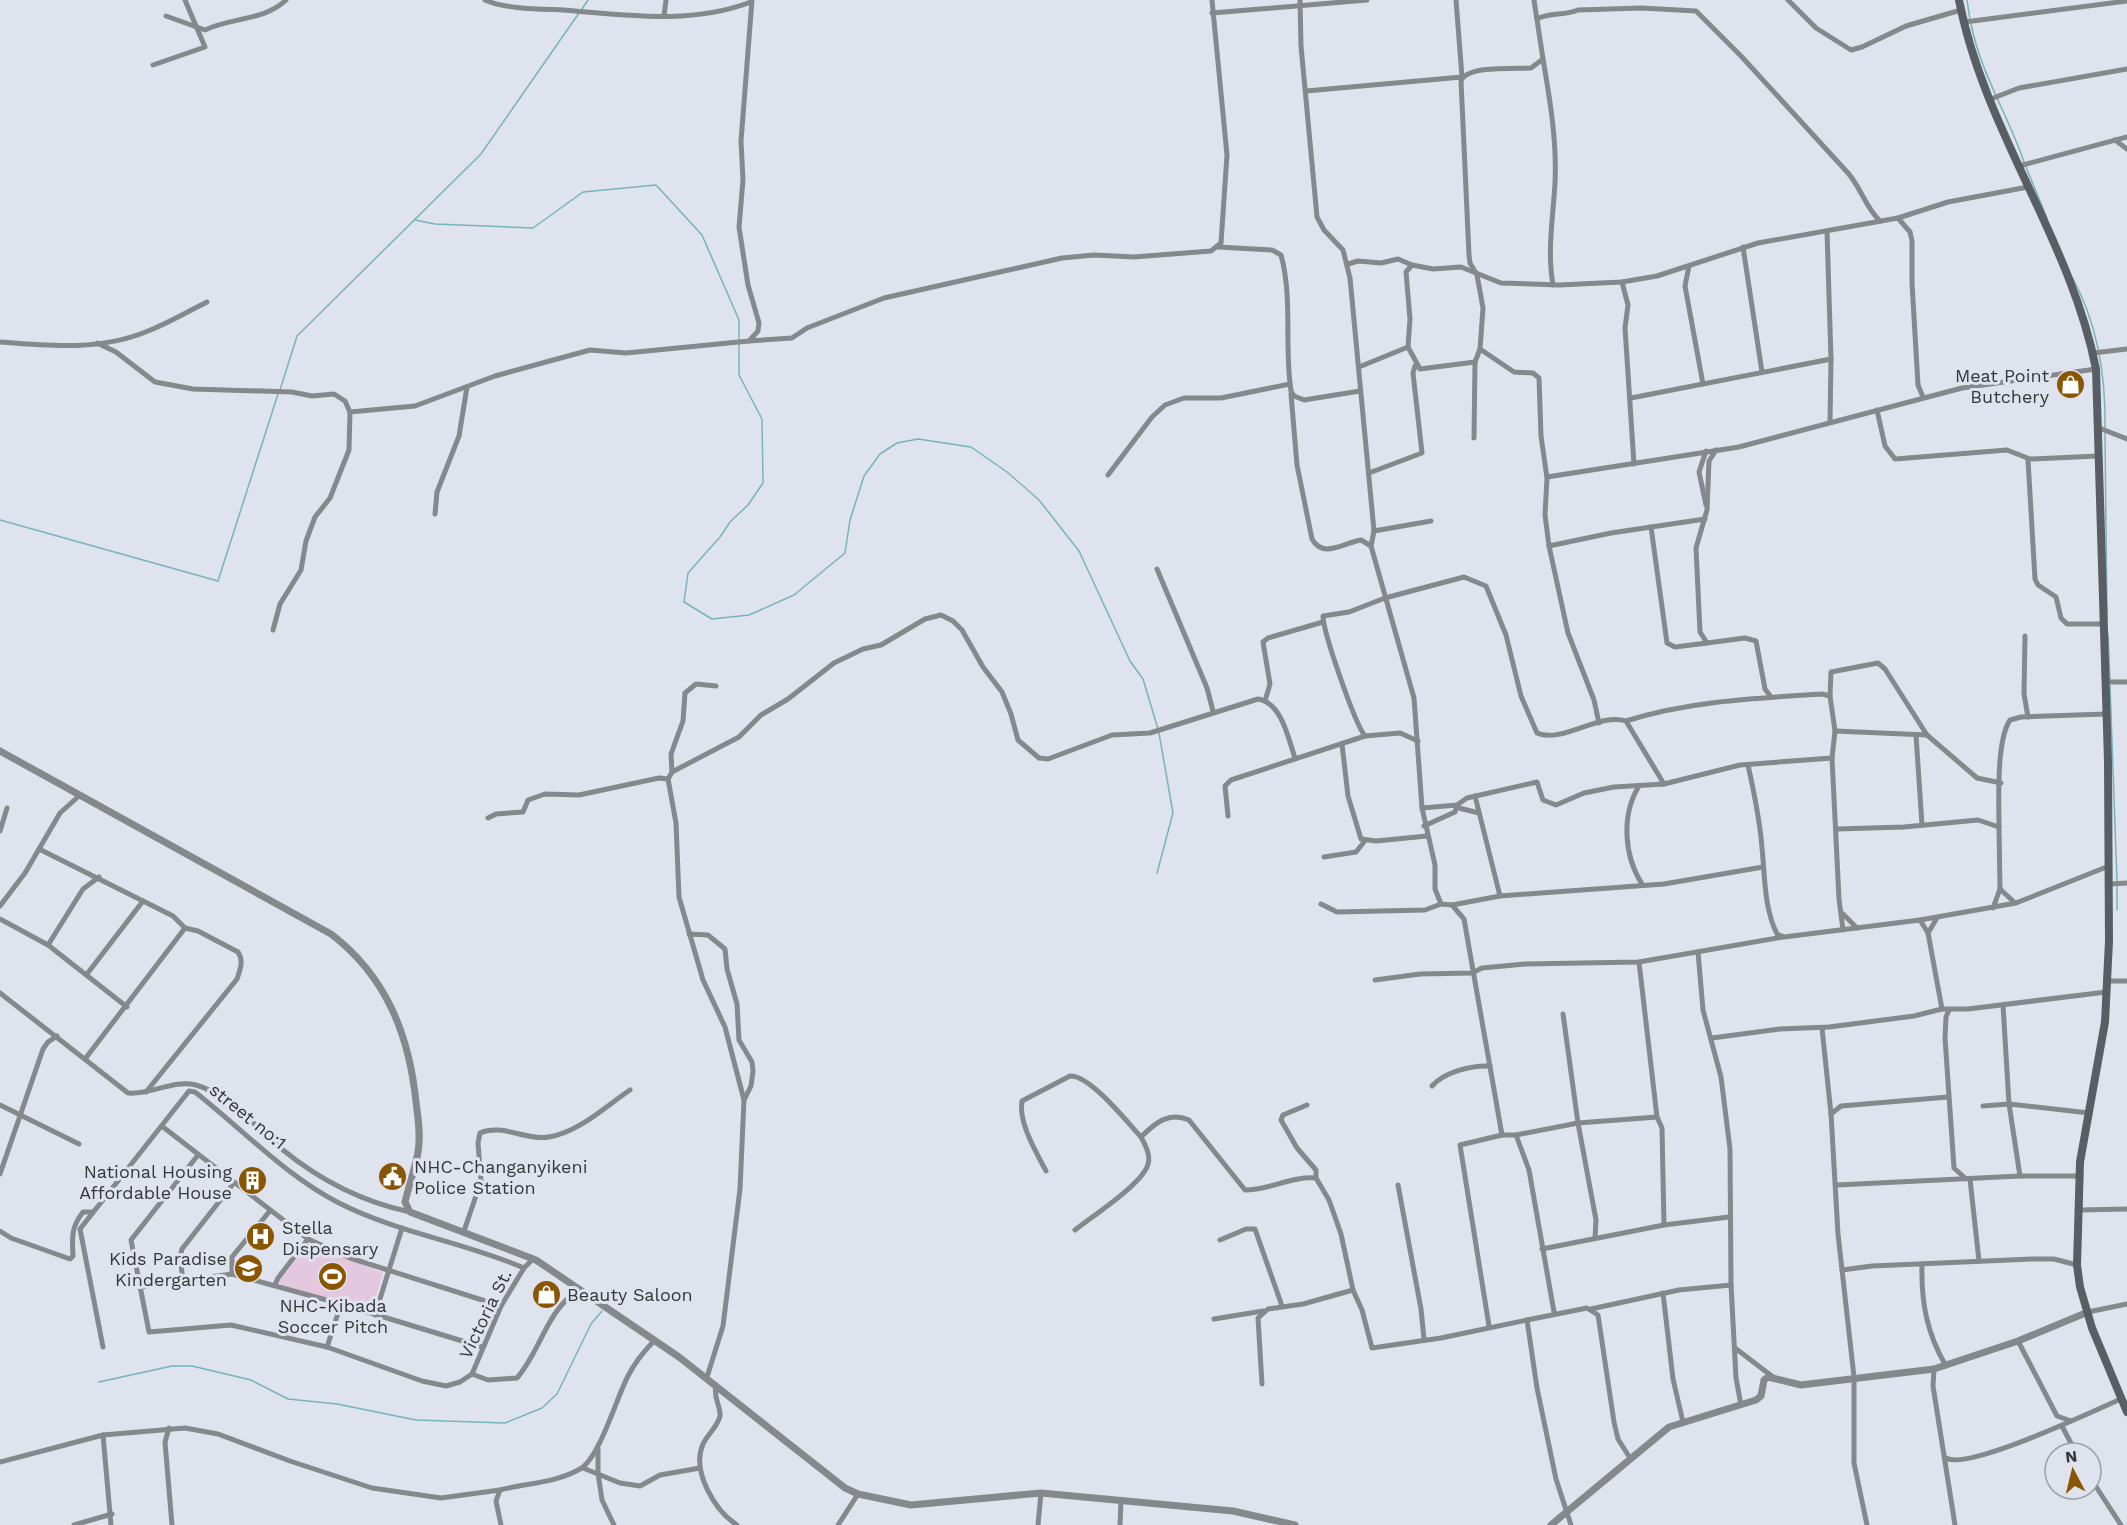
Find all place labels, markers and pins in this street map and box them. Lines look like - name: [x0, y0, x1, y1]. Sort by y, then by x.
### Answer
- place label: Meat Point Butchery: [1955, 365, 2050, 407]
- shop icon: Meat Point Butchery: [2054, 369, 2086, 401]
- place label: NHC-Changanyikeni Police Station: [414, 1156, 587, 1198]
- public building icon: NHC-Changanyikeni Police Station: [377, 1160, 409, 1192]
- place label: National Housing Affordable House: [79, 1161, 232, 1203]
- building icon: National Housing Affordable House: [237, 1165, 269, 1197]
- place label: Stella Dispensary: [282, 1217, 379, 1259]
- hospital icon: Stella Dispensary: [245, 1221, 277, 1253]
- place label: Kids Paradise Kindergarten: [109, 1248, 227, 1290]
- school or university icon: Kids Paradise Kindergarten: [232, 1252, 264, 1284]
- sports icon: NHC-Kibada Soccer Pitch: [317, 1260, 349, 1292]
- shop icon: Beauty Saloon: [530, 1278, 562, 1310]
- place label: Beauty Saloon: [567, 1284, 693, 1305]
- place label: NHC-Kibada Soccer Pitch: [278, 1295, 388, 1337]

